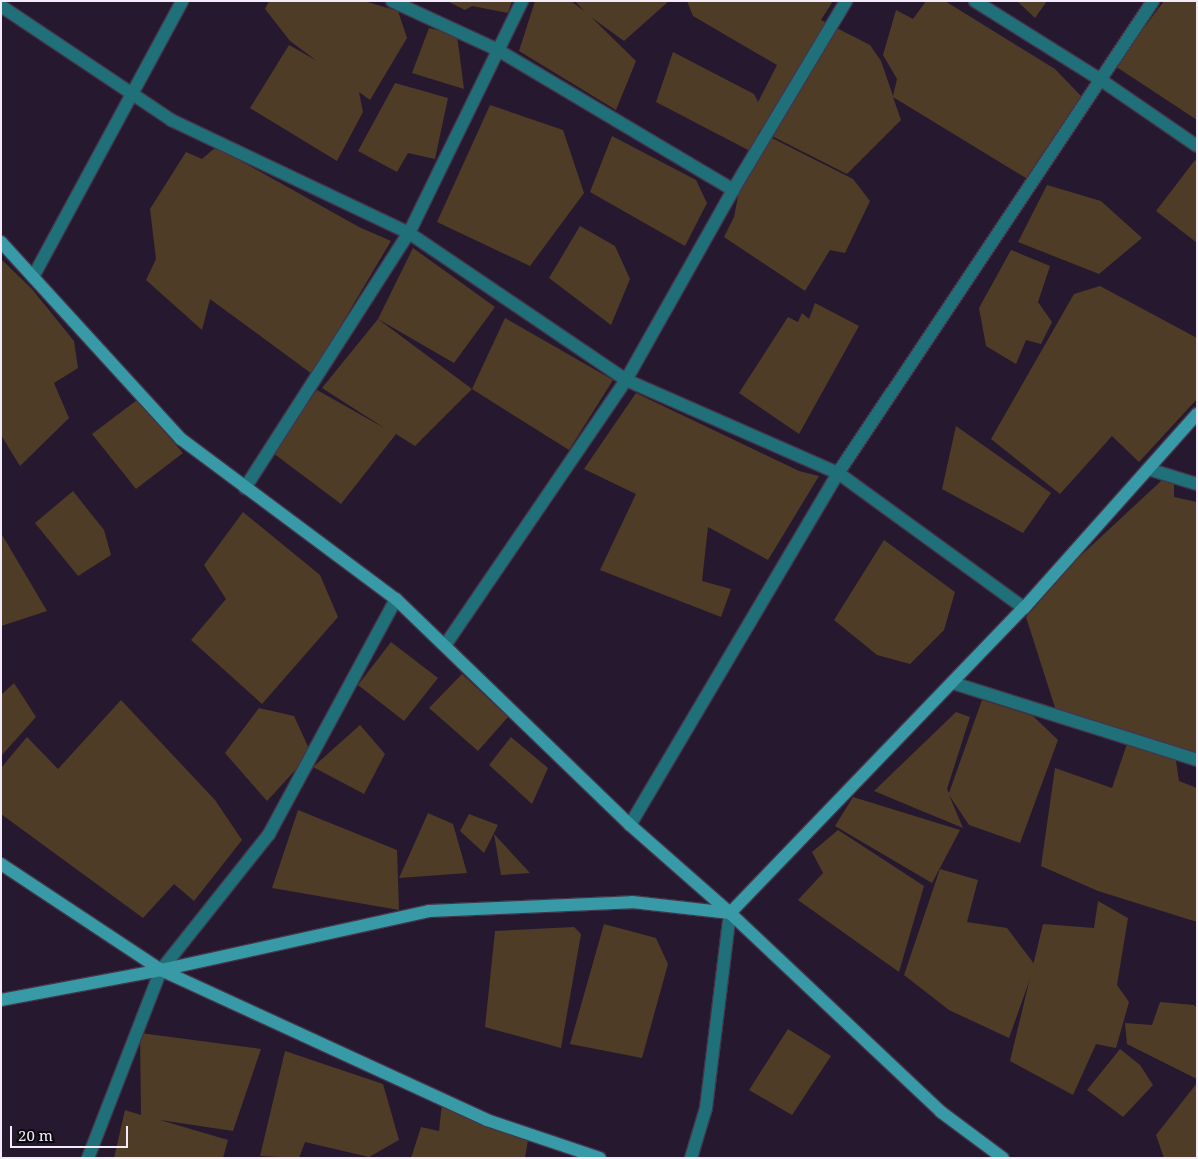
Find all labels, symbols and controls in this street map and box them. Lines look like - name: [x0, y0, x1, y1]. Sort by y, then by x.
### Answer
- scale bar: [12, 1116, 130, 1148]
- text: 20 m: [18, 1125, 53, 1145]

